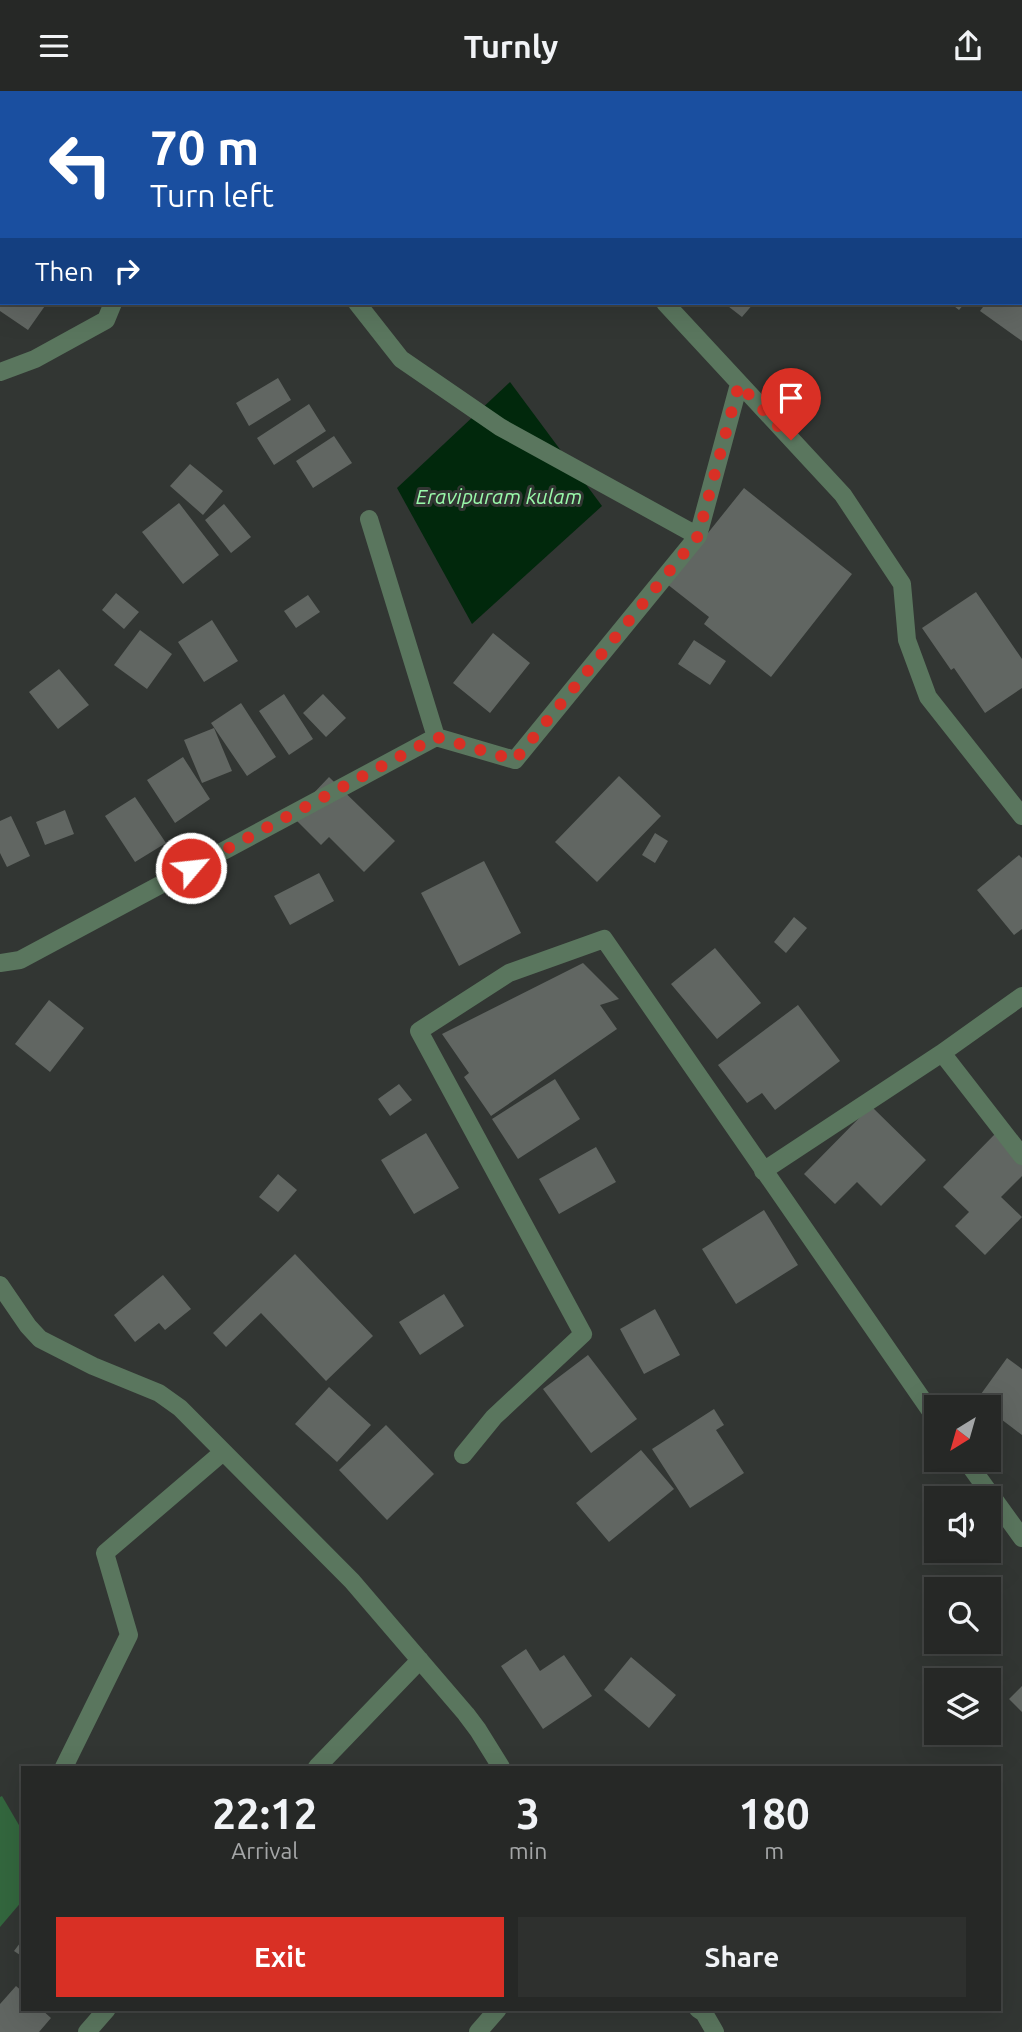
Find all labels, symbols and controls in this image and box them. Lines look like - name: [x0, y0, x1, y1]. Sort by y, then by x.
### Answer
- icon: menu: [35, 27, 73, 65]
- icon: share: [949, 27, 987, 65]
- text: Turnly: [464, 28, 558, 64]
- icon: left: [35, 119, 126, 210]
- text: 70 m: [150, 119, 259, 174]
- text: Turn left: [150, 177, 274, 213]
- icon: right: [108, 252, 146, 290]
- text: Then: [35, 257, 94, 286]
- pin: [761, 368, 821, 440]
- icon: arrive: [772, 379, 810, 417]
- water label: Eravipuram kulam: [416, 484, 582, 508]
- position arrow: [154, 831, 228, 905]
- north arrow: [924, 1395, 1001, 1472]
- map controls: [924, 1395, 1001, 1745]
- button: sound: [924, 1486, 1001, 1563]
- button: search: [924, 1577, 1001, 1654]
- button: layers: [924, 1668, 1001, 1745]
- text: 22:12: [212, 1790, 317, 1837]
- text: 3: [516, 1790, 540, 1837]
- text: 180: [739, 1790, 810, 1837]
- text: Arrival: [231, 1838, 298, 1863]
- text: min: [509, 1838, 547, 1863]
- text: m: [764, 1838, 784, 1863]
- button: Exit: [56, 1917, 504, 1997]
- button: Share: [518, 1917, 966, 1997]

